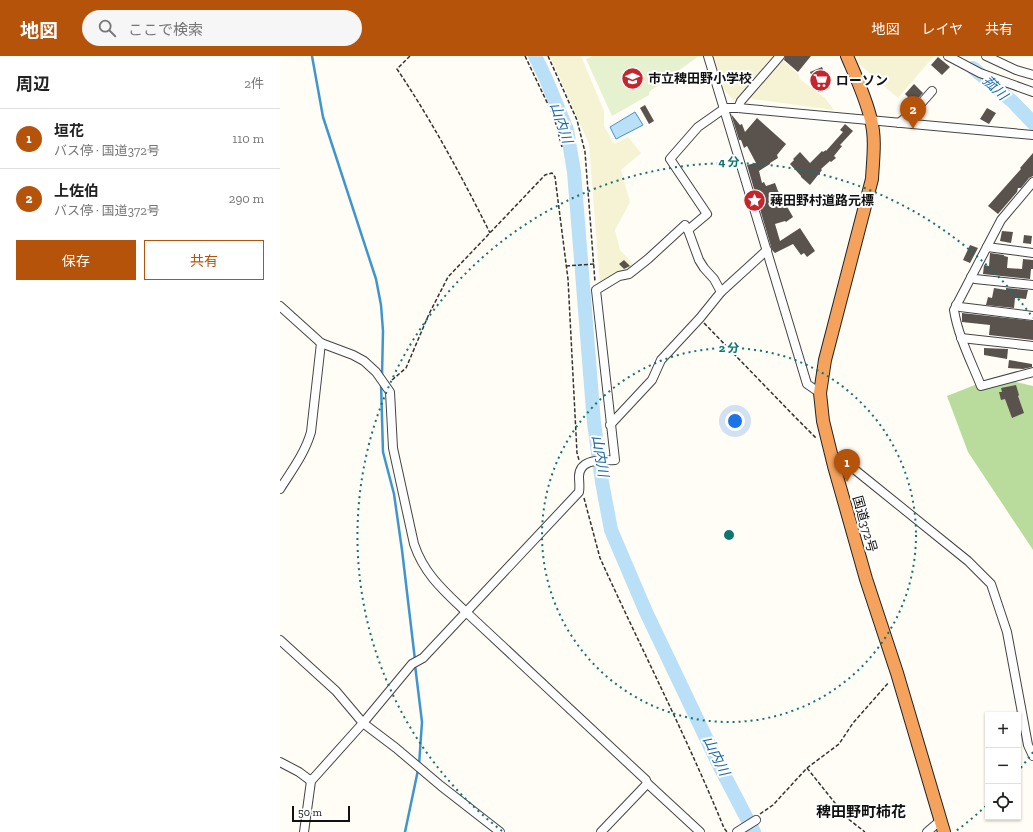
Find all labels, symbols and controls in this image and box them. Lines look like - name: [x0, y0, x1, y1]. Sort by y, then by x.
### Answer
- search box: [82, 10, 362, 46]
- icon: search: [96, 17, 118, 39]
- text: 地図: [20, 19, 58, 42]
- text: ここで検索: [128, 21, 203, 39]
- text: 地図: [871, 21, 899, 38]
- text: レイヤ: [921, 21, 963, 38]
- text: 共有: [985, 21, 1013, 38]
- school or university icon: 市立稗田野小学校: [619, 65, 645, 91]
- supermarket icon: ローソン: [808, 67, 834, 93]
- place label: 市立稗田野小学校: [648, 71, 752, 86]
- water label: 菰川: [979, 72, 1012, 105]
- place label: ローソン: [836, 73, 888, 88]
- text: 周辺: [16, 74, 50, 94]
- text: 2件: [244, 76, 264, 91]
- pin: 2: [900, 96, 926, 129]
- water label: 山内川: [546, 100, 577, 148]
- text: 垣花: [54, 122, 84, 140]
- text: 1: [26, 131, 32, 146]
- text: 110 m: [232, 131, 264, 146]
- text: バス停 · 国道372号: [54, 143, 160, 158]
- text: 4 分: [718, 155, 740, 169]
- text: 上佐伯: [54, 182, 99, 200]
- place icon: 薭田野村道路元標: [742, 187, 768, 213]
- text: 2: [26, 191, 32, 206]
- text: 290 m: [229, 191, 264, 206]
- place label: 薭田野村道路元標: [770, 193, 874, 208]
- text: バス停 · 国道372号: [54, 203, 160, 218]
- button: 保存: [16, 240, 136, 280]
- button: 共有: [144, 240, 264, 280]
- text: 2 分: [719, 341, 739, 355]
- your location: [725, 411, 745, 431]
- water label: 山内川: [588, 434, 612, 480]
- pin: 1: [834, 449, 860, 482]
- street label: 国道372号: [850, 494, 880, 554]
- centre of rings: [722, 528, 736, 542]
- map controls: [985, 712, 1021, 820]
- button: +: [985, 712, 1021, 748]
- water label: 山内川: [699, 733, 734, 780]
- button: −: [985, 748, 1021, 784]
- button: locate: [985, 784, 1021, 820]
- district label: 稗田野町柿花: [816, 803, 906, 821]
- scale bar: [292, 804, 350, 823]
- text: 50 m: [298, 806, 322, 819]

